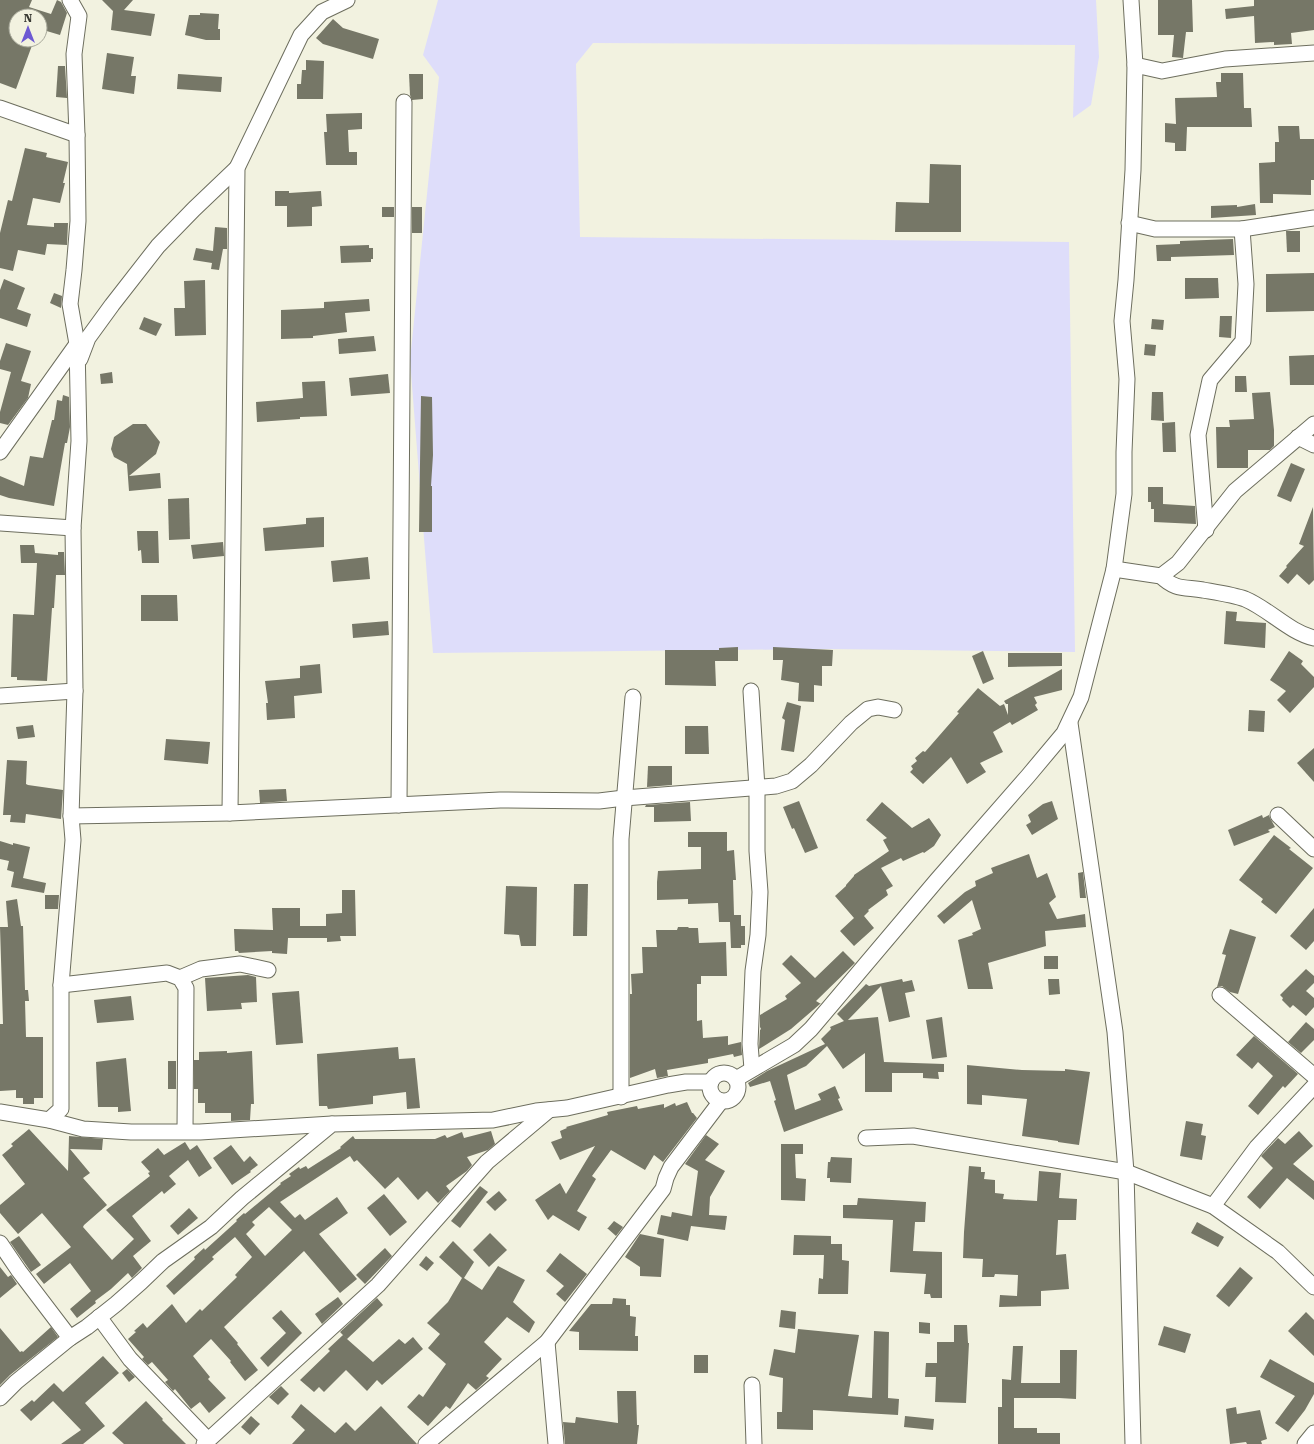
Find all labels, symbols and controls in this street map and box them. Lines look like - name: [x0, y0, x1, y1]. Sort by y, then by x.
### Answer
- north arrow: [8, 8, 48, 48]
- text: N: [24, 12, 33, 25]

